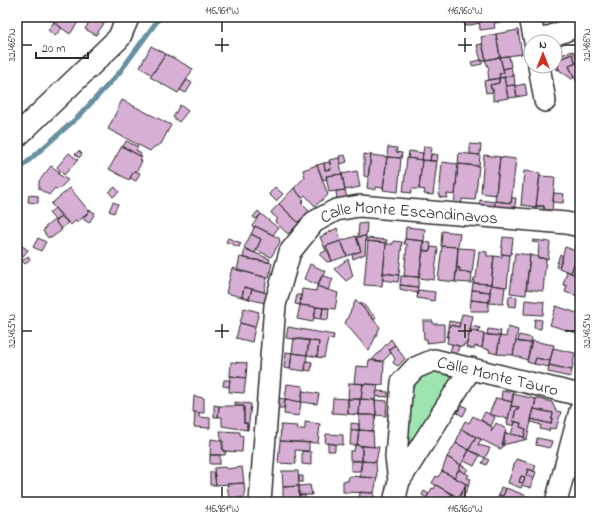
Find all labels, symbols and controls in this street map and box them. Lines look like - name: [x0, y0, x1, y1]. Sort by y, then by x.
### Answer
- text: 116.961°W: [205, 4, 239, 19]
- text: 116.960°W: [448, 4, 483, 19]
- text: 32.486°N: [5, 28, 20, 61]
- text: 32.486°N: [580, 28, 595, 61]
- scale bar: [36, 34, 88, 60]
- north arrow: [523, 34, 563, 74]
- text: N: [539, 37, 547, 53]
- text: 20 m: [42, 40, 65, 58]
- street label: Calle Monte Escandinavos: [316, 195, 499, 231]
- text: 32.485°N: [5, 314, 20, 348]
- text: 32.485°N: [580, 314, 595, 348]
- street label: Calle Monte Tauro: [434, 350, 561, 403]
- text: 116.961°W: [205, 502, 239, 517]
- text: 116.960°W: [448, 502, 483, 517]

